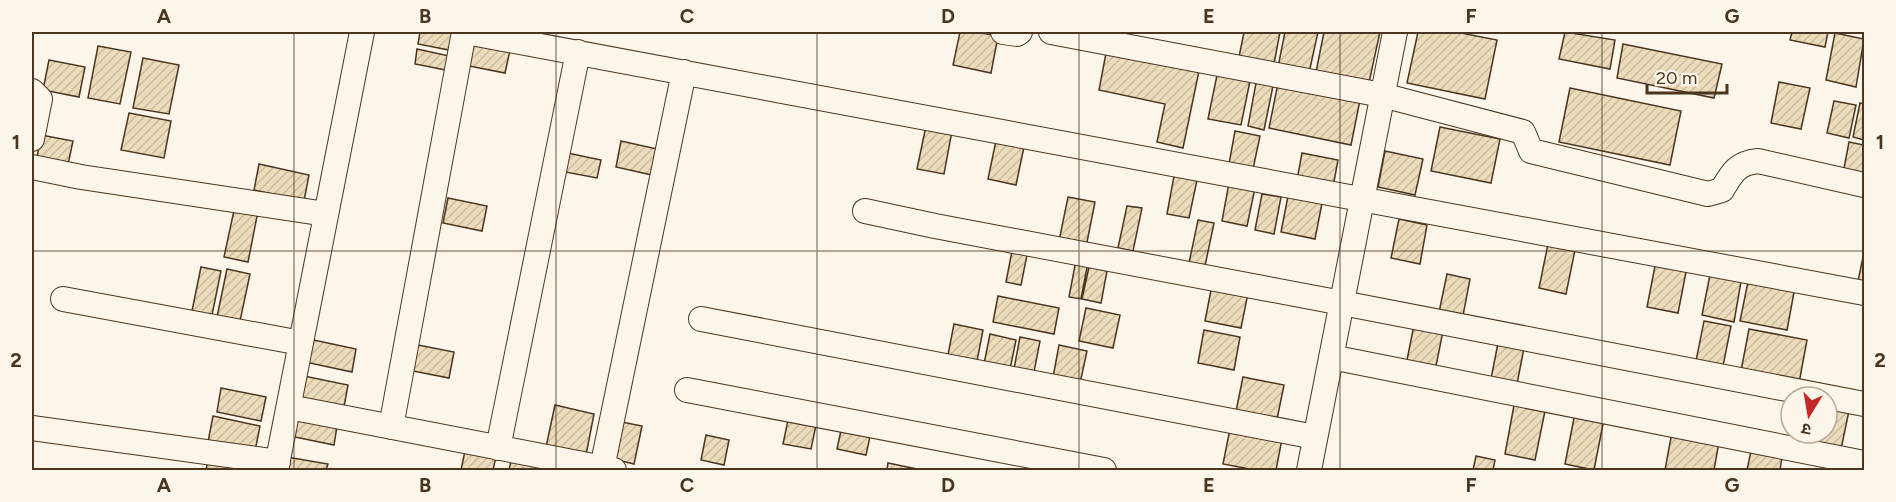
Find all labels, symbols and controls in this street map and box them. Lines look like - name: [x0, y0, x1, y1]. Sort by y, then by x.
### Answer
- text: A: [157, 4, 172, 28]
- text: B: [419, 4, 431, 28]
- text: C: [680, 4, 694, 28]
- text: D: [941, 4, 955, 28]
- text: E: [1203, 4, 1215, 28]
- text: F: [1465, 4, 1477, 28]
- text: G: [1725, 4, 1740, 28]
- scale bar: [1647, 57, 1726, 95]
- text: 20 m: [1656, 67, 1697, 89]
- text: 1: [12, 130, 20, 154]
- text: 1: [1876, 130, 1884, 154]
- text: 2: [10, 348, 22, 372]
- text: 2: [1874, 348, 1886, 372]
- north arrow: [1779, 385, 1839, 445]
- text: उ: [1799, 419, 1813, 439]
- text: A: [157, 473, 172, 497]
- text: B: [419, 473, 431, 497]
- text: C: [680, 473, 694, 497]
- text: D: [941, 473, 955, 497]
- text: E: [1203, 473, 1215, 497]
- text: F: [1465, 473, 1477, 497]
- text: G: [1725, 473, 1740, 497]

